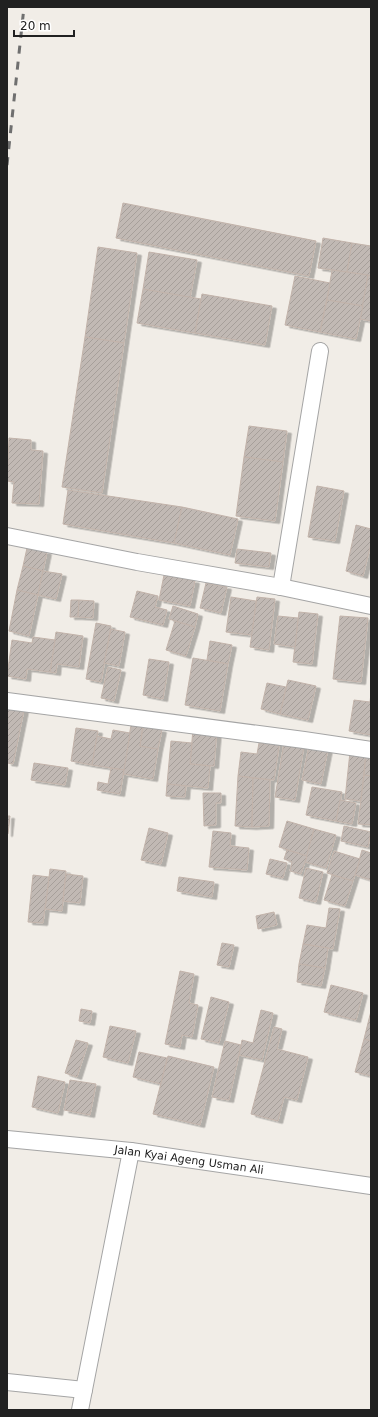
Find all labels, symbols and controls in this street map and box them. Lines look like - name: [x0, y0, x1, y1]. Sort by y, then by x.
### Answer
- scale bar: [14, 12, 74, 38]
- text: 20 m: [20, 19, 51, 33]
- street label: Jalan Kyai Ageng Usman Ali: [113, 1143, 264, 1177]

